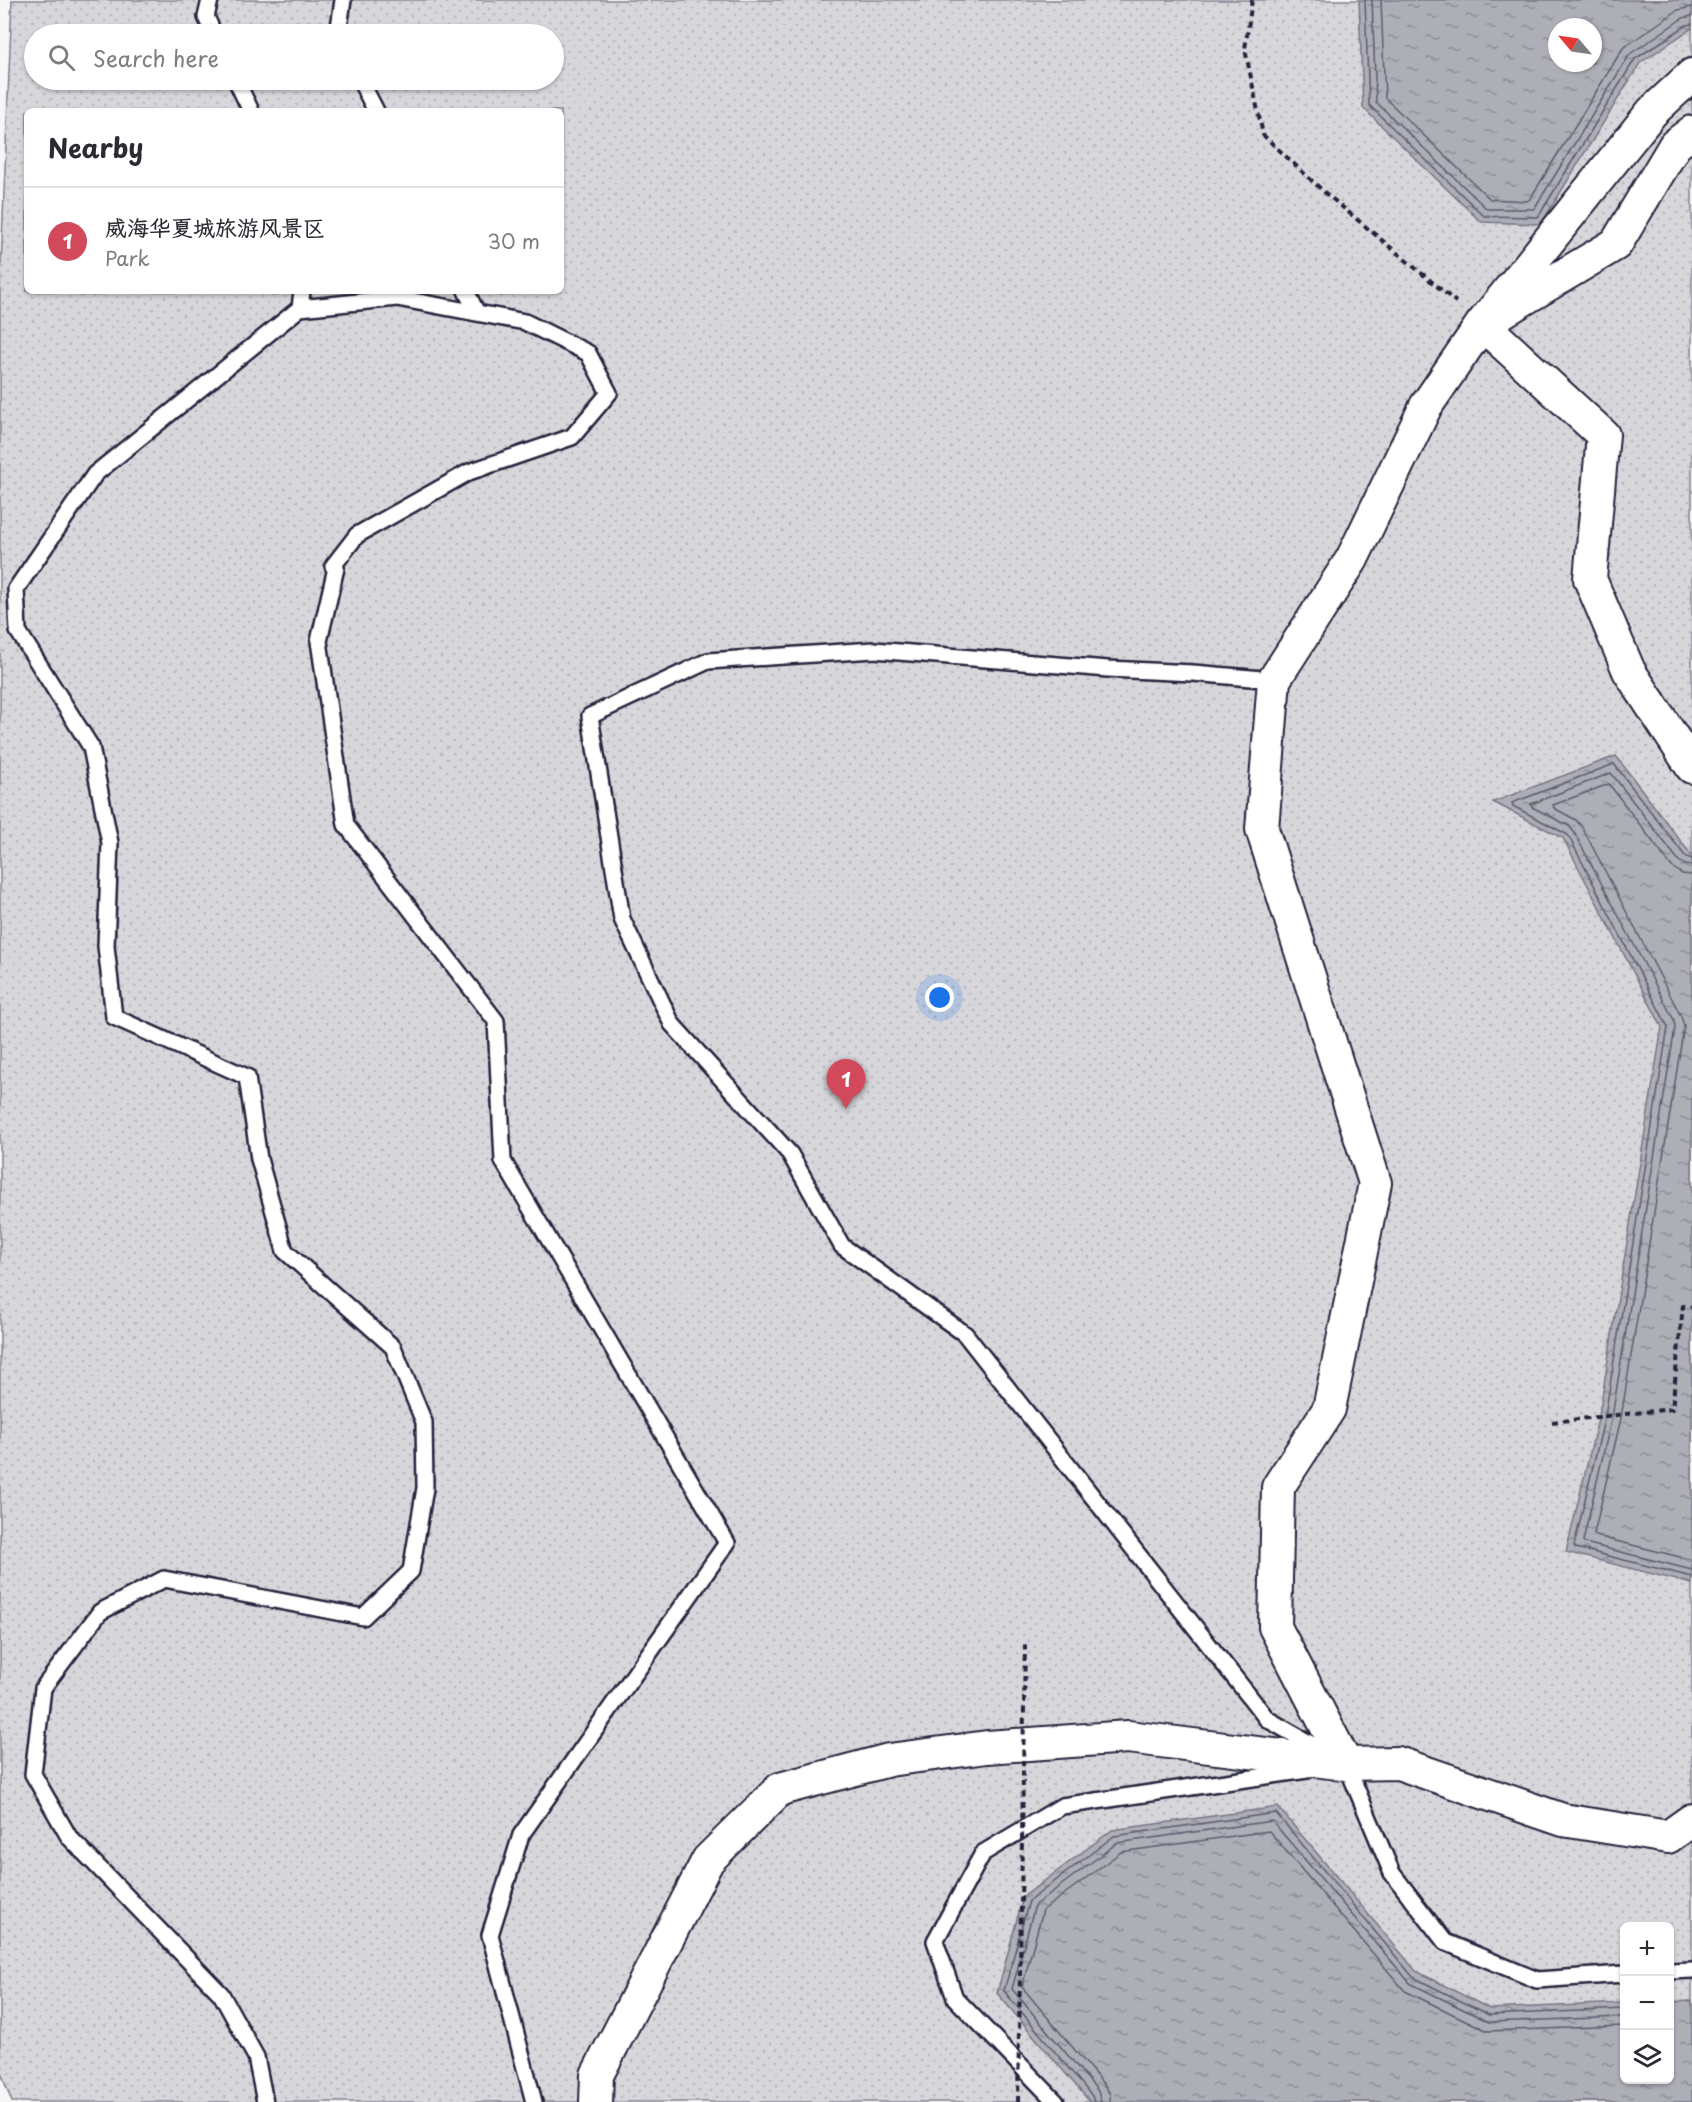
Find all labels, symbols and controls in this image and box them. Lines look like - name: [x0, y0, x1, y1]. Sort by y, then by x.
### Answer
- north arrow: [1548, 18, 1602, 72]
- search box: [24, 24, 564, 90]
- icon: search: [45, 41, 78, 74]
- text: Search here: [93, 41, 219, 74]
- text: Nearby: [48, 128, 143, 167]
- text: 威海华夏城旅游风景区: [105, 210, 325, 243]
- text: 1: [63, 226, 72, 256]
- text: 30 m: [487, 226, 540, 256]
- text: Park: [105, 243, 150, 273]
- your location: [925, 983, 954, 1012]
- pin: 1: [826, 1060, 866, 1109]
- map controls: [1620, 1922, 1674, 2084]
- button: +: [1620, 1922, 1674, 1976]
- button: −: [1620, 1976, 1674, 2030]
- button: layers: [1620, 2030, 1674, 2084]

